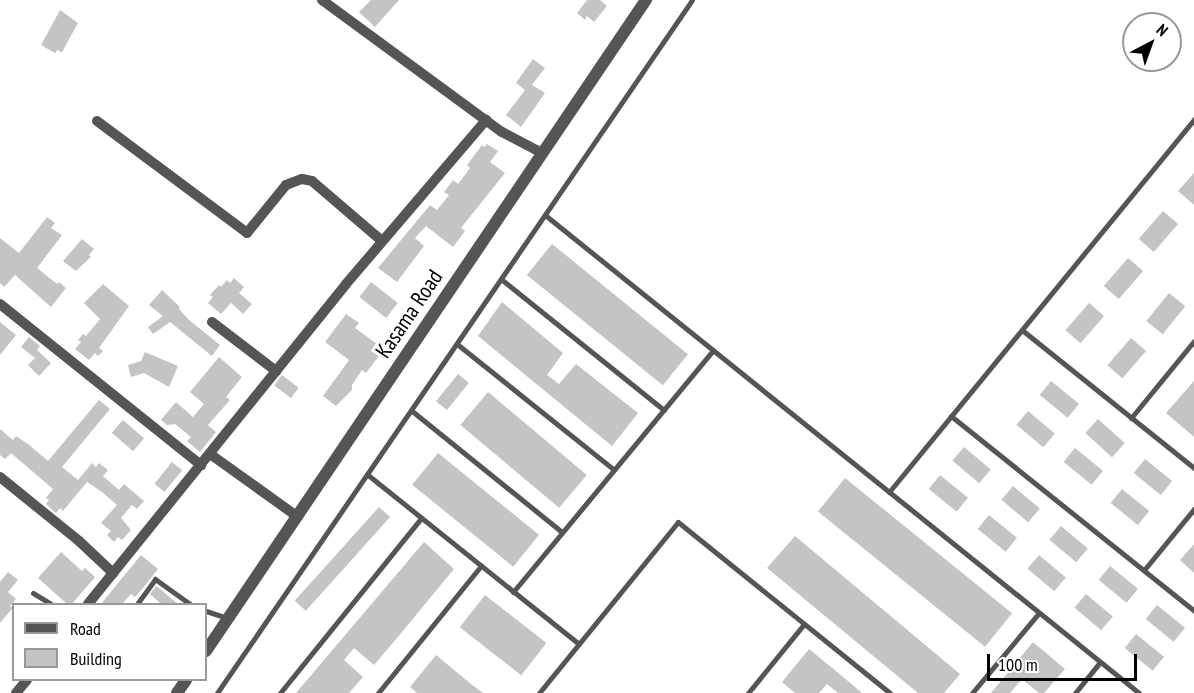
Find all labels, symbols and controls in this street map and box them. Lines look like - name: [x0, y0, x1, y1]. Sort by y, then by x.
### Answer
- north arrow: [1122, 12, 1182, 72]
- text: N: [1153, 20, 1172, 40]
- street label: Kasama Road: [370, 265, 448, 363]
- legend: [12, 603, 207, 681]
- text: Road: [70, 617, 101, 640]
- scale bar: [990, 642, 1140, 680]
- text: Building: [70, 647, 122, 670]
- text: 100 m: [998, 653, 1038, 676]

